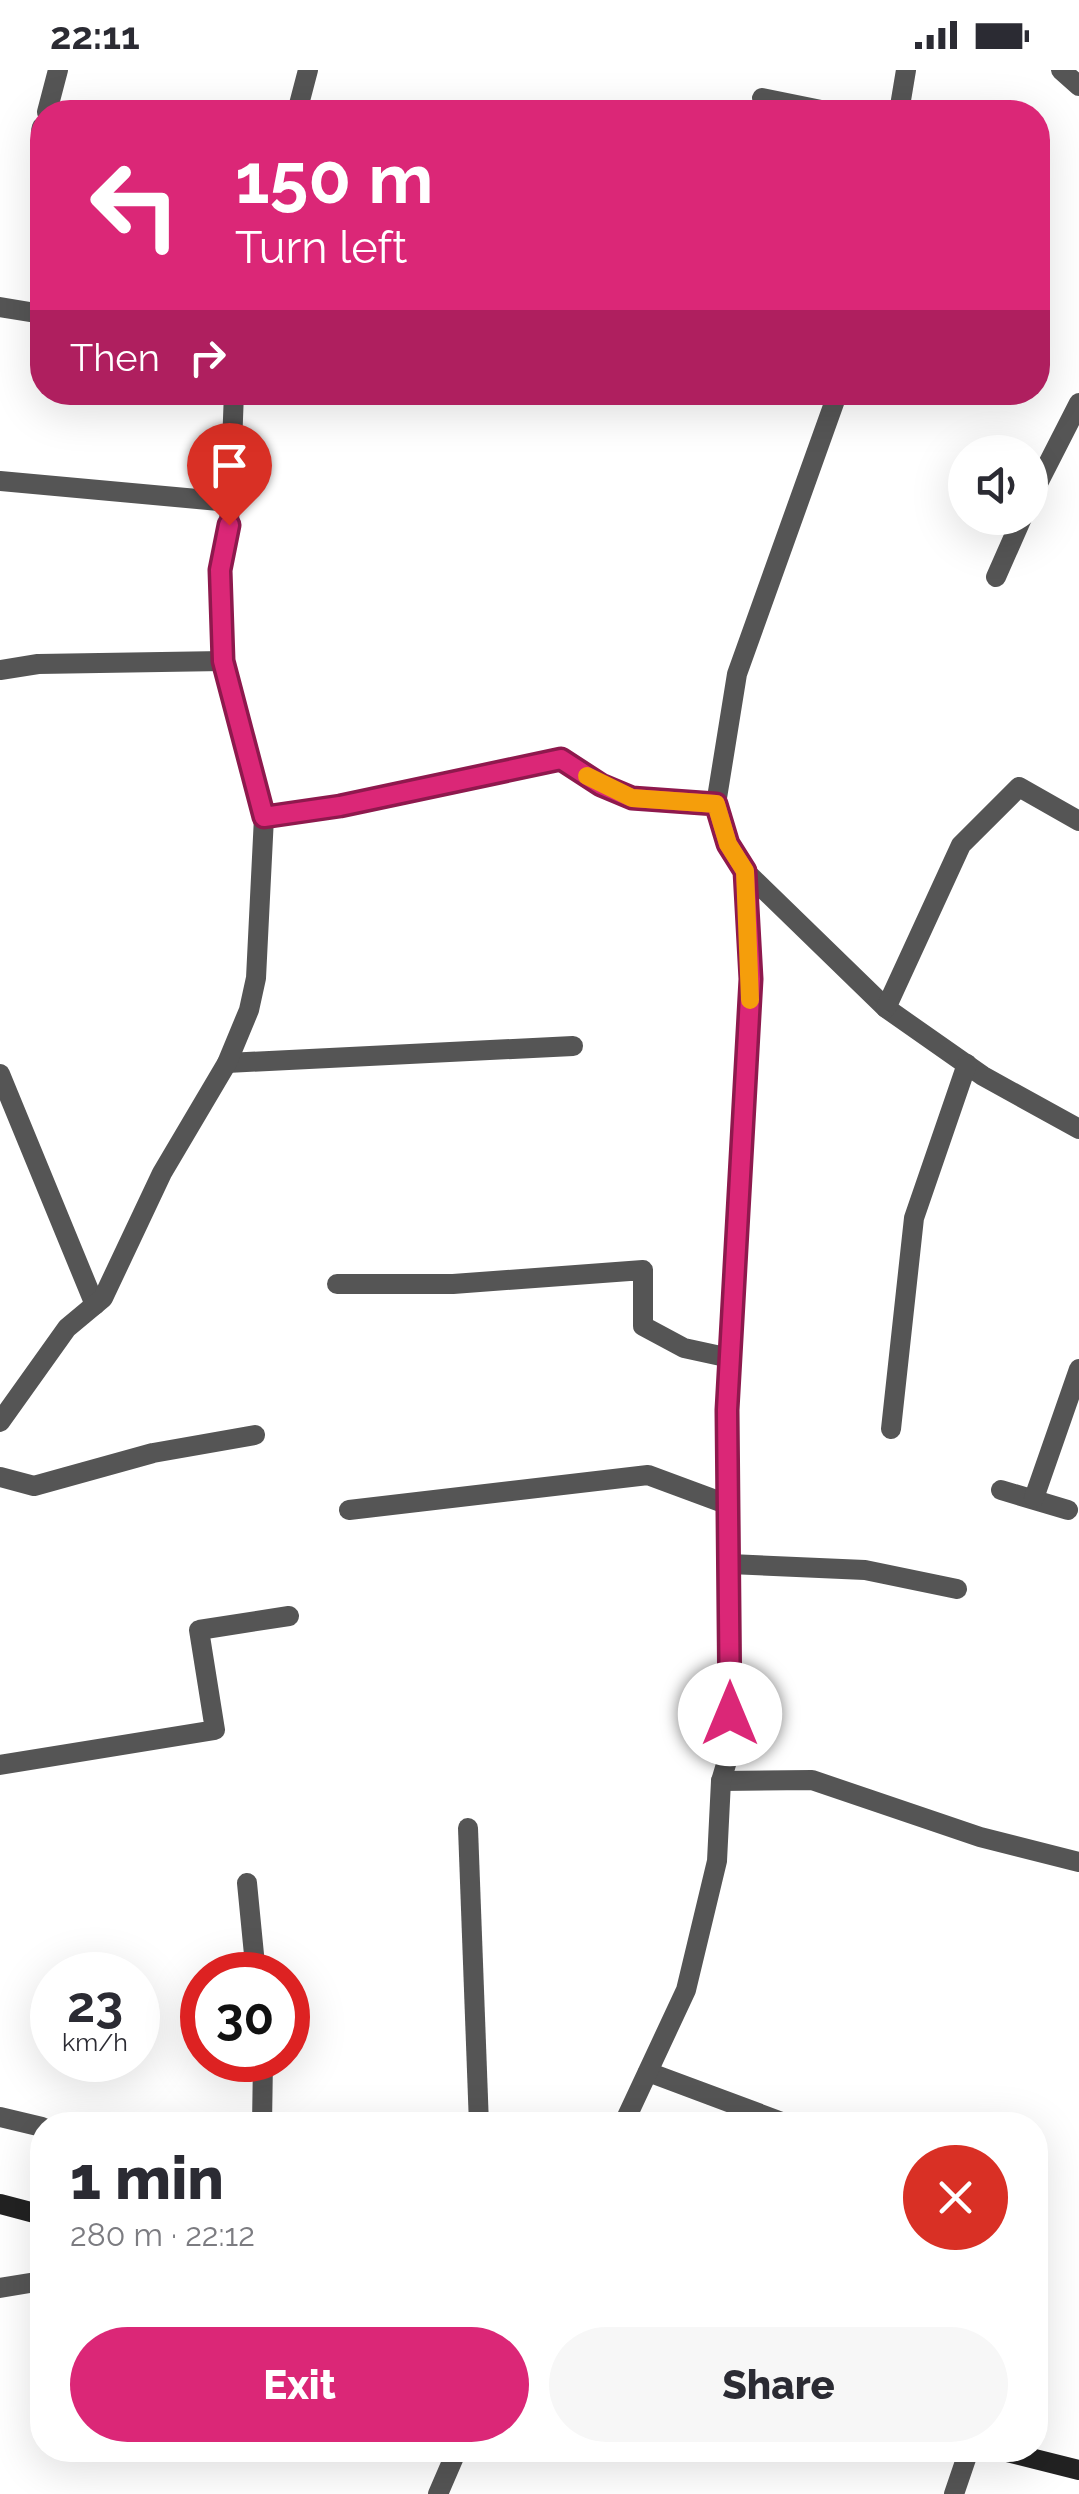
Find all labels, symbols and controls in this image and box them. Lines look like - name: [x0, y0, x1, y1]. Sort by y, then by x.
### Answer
- text: 22:11: [50, 13, 140, 58]
- text: 150 m: [235, 137, 433, 219]
- icon: left: [70, 140, 200, 270]
- text: Turn left: [235, 221, 407, 274]
- icon: right: [180, 330, 235, 385]
- text: Then: [70, 335, 160, 380]
- pin: [187, 423, 272, 526]
- map controls: [948, 435, 1048, 535]
- button: sound: [948, 435, 1048, 535]
- icon: arrive: [202, 438, 257, 493]
- position arrow: [678, 1662, 782, 1766]
- speed limit sign: 30: [180, 1952, 310, 2082]
- text: 23: [67, 1975, 123, 2034]
- text: km/h: [62, 2027, 128, 2057]
- text: 1 min: [70, 2143, 224, 2213]
- button: close: [903, 2145, 1008, 2250]
- text: 280 m · 22:12: [70, 2216, 255, 2253]
- button: Exit: [70, 2327, 529, 2442]
- button: Share: [549, 2327, 1008, 2442]

